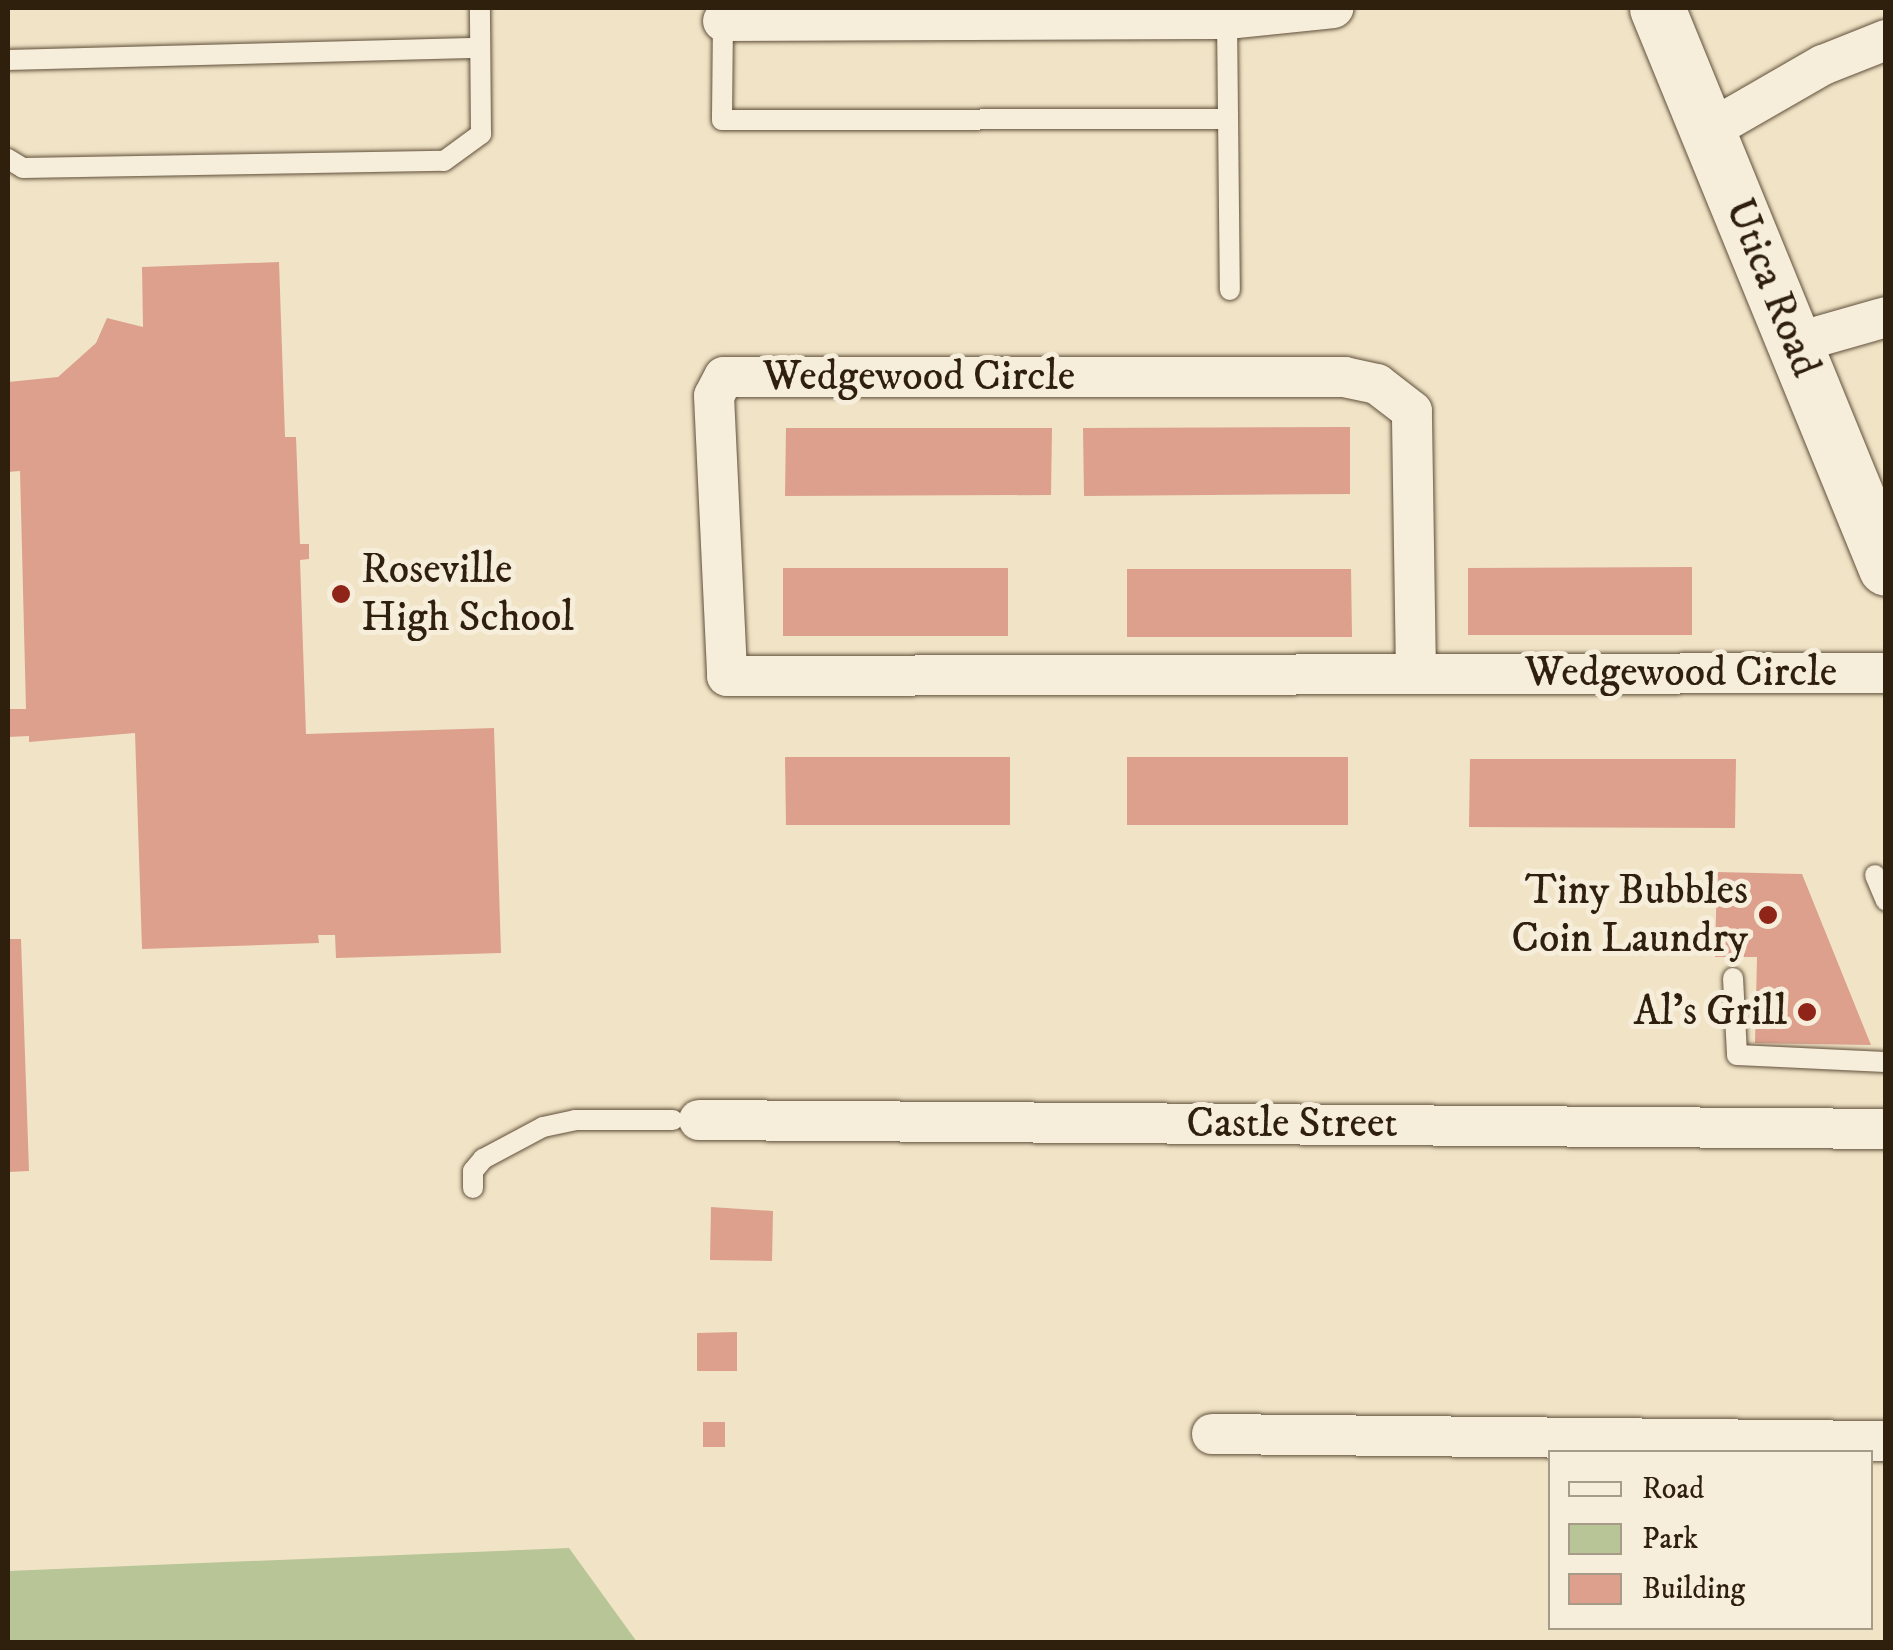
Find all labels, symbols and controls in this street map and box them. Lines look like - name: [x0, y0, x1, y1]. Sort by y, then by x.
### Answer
- street label: Utica Road: [1713, 191, 1831, 385]
- street label: Wedgewood Circle: [763, 352, 1075, 402]
- place label: Roseville High School: [361, 545, 574, 644]
- marker: Roseville High School: [330, 583, 352, 605]
- street label: Wedgewood Circle: [1525, 648, 1837, 698]
- place label: Tiny Bubbles Coin Laundry: [1511, 866, 1748, 964]
- marker: Tiny Bubbles Coin Laundry: [1757, 904, 1779, 926]
- place label: Al's Grill: [1633, 987, 1787, 1037]
- marker: Al's Grill: [1796, 1001, 1818, 1023]
- street label: Castle Street: [1186, 1099, 1398, 1149]
- legend: [1548, 1450, 1873, 1630]
- text: Road: [1642, 1471, 1704, 1508]
- text: Park: [1642, 1521, 1698, 1558]
- text: Building: [1642, 1571, 1745, 1608]

